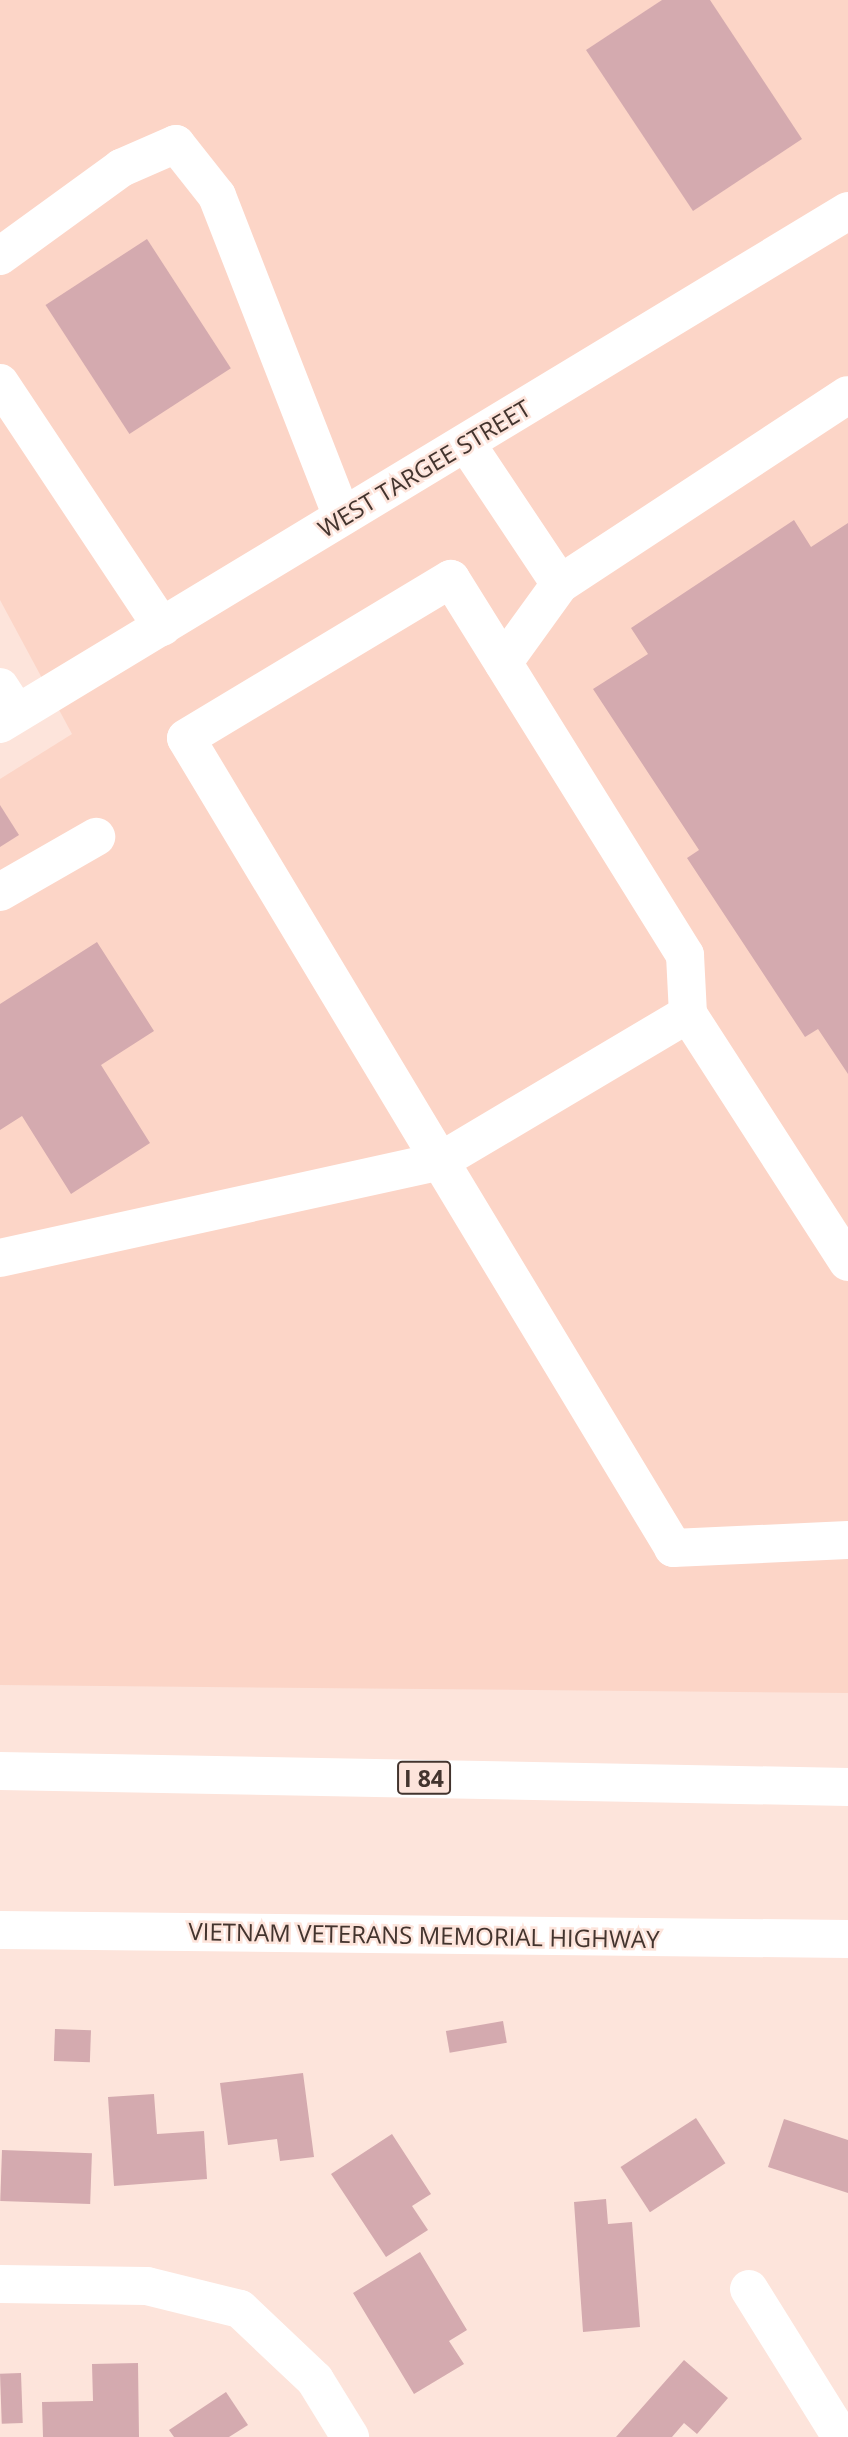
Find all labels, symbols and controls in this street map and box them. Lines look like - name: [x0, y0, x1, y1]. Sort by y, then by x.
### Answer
- street label: WEST TARGEE STREET: [313, 393, 535, 543]
- road number: I 84: [396, 1758, 452, 1798]
- street label: VIETNAM VETERANS MEMORIAL HIGHWAY: [188, 1916, 660, 1954]

